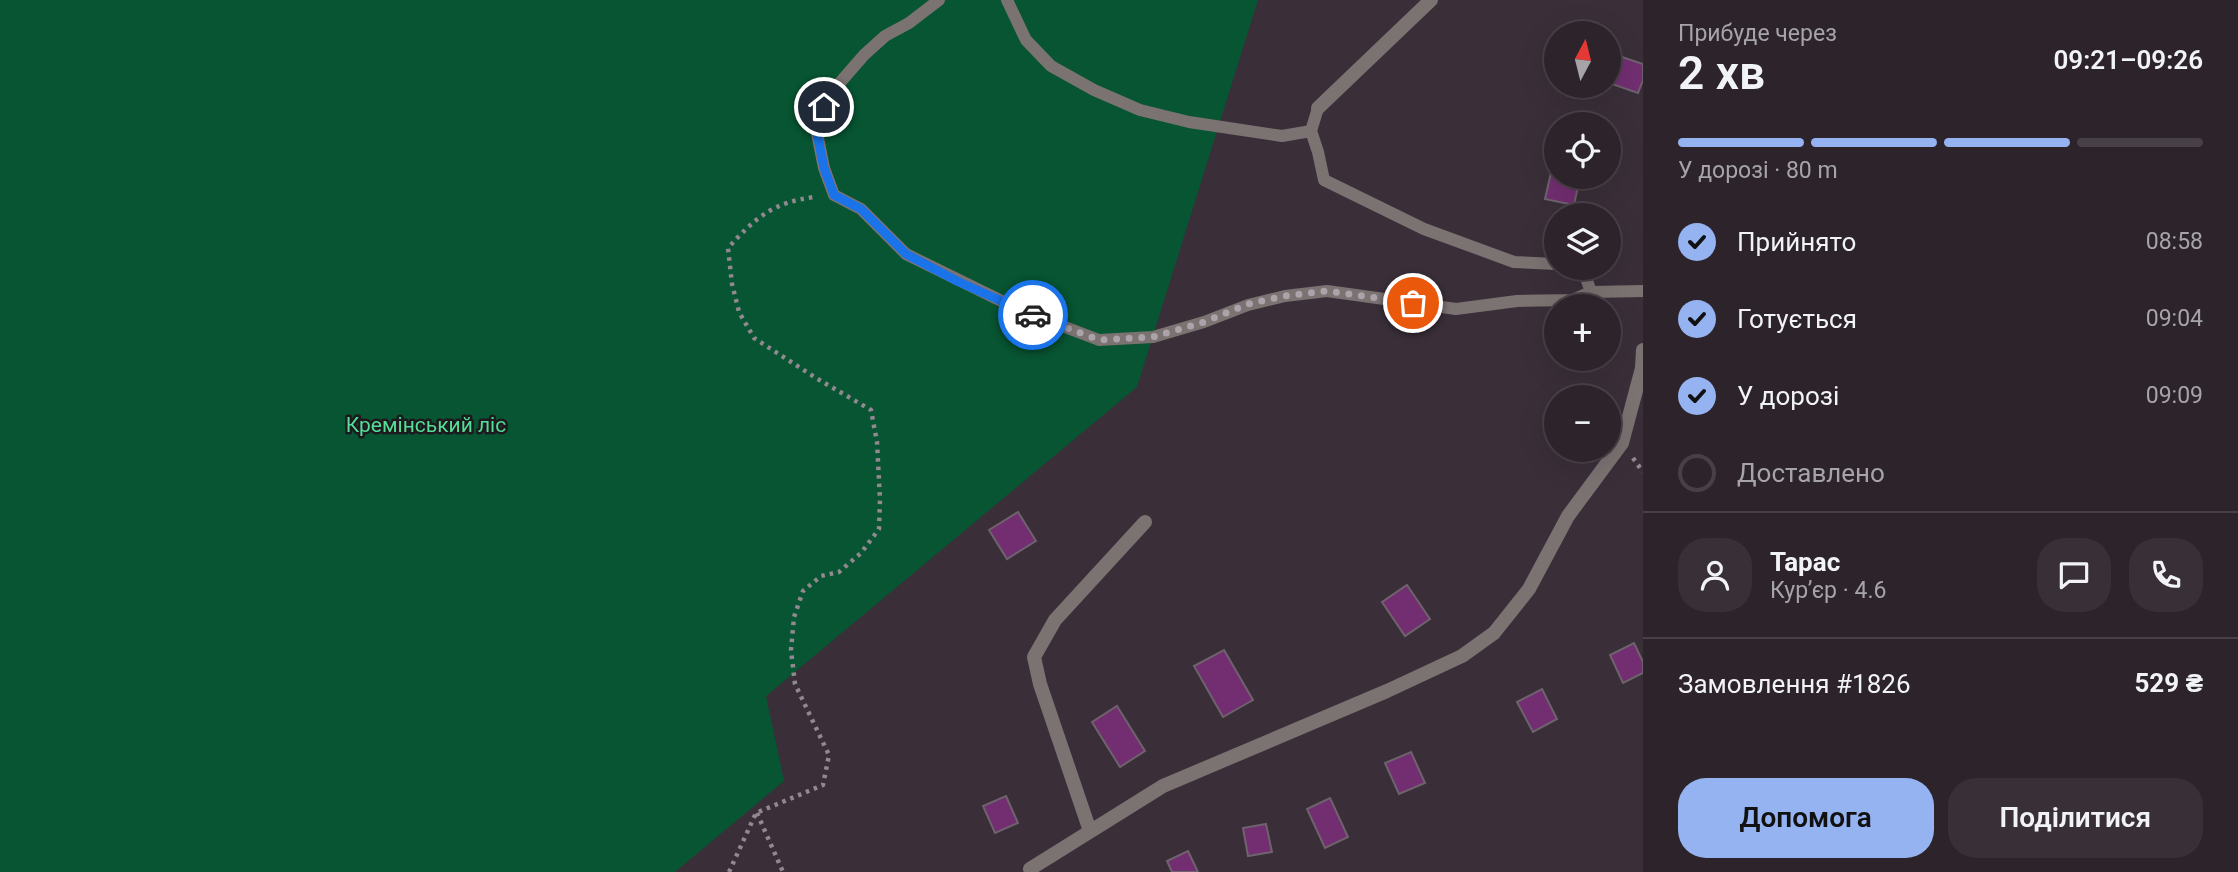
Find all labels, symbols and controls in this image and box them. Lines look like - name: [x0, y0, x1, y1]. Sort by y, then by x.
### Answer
- text: Прибуде через: [1678, 20, 1837, 47]
- north arrow: [1544, 21, 1620, 98]
- map controls: [1544, 21, 1621, 462]
- text: 09:21–09:26: [2053, 45, 2203, 75]
- text: 2 хв: [1678, 46, 1765, 100]
- pin: [794, 77, 854, 137]
- icon: home: [805, 88, 843, 126]
- button: locate: [1544, 112, 1621, 189]
- text: У дорозі · 80 m: [1678, 157, 1838, 184]
- button: layers: [1544, 203, 1621, 280]
- icon: check: [1678, 223, 1716, 261]
- text: Прийнято: [1737, 227, 1856, 257]
- text: 08:58: [2146, 228, 2203, 255]
- pin: [1383, 273, 1443, 333]
- courier: [998, 280, 1068, 350]
- icon: bag: [1394, 284, 1432, 322]
- button: +: [1544, 294, 1621, 371]
- icon: car: [1014, 296, 1052, 334]
- icon: check: [1678, 300, 1716, 338]
- text: Готується: [1737, 304, 1857, 334]
- text: 09:04: [2146, 305, 2203, 332]
- icon: check: [1678, 377, 1716, 415]
- text: У дорозі: [1737, 381, 1839, 411]
- text: 09:09: [2146, 382, 2203, 409]
- button: −: [1544, 385, 1621, 462]
- park label: Кремінський ліс: [346, 413, 506, 437]
- text: Доставлено: [1737, 458, 1885, 488]
- button: person: [1678, 538, 1752, 612]
- button: chat: [2037, 538, 2111, 612]
- button: phone: [2129, 538, 2203, 612]
- text: Тарас: [1770, 547, 1840, 577]
- text: Кур’єр · 4.6: [1770, 577, 1886, 604]
- text: 529 ₴: [2134, 668, 2203, 698]
- text: Замовлення #1826: [1678, 669, 1911, 699]
- button: Допомога: [1678, 778, 1934, 858]
- button: Поділитися: [1948, 778, 2203, 858]

